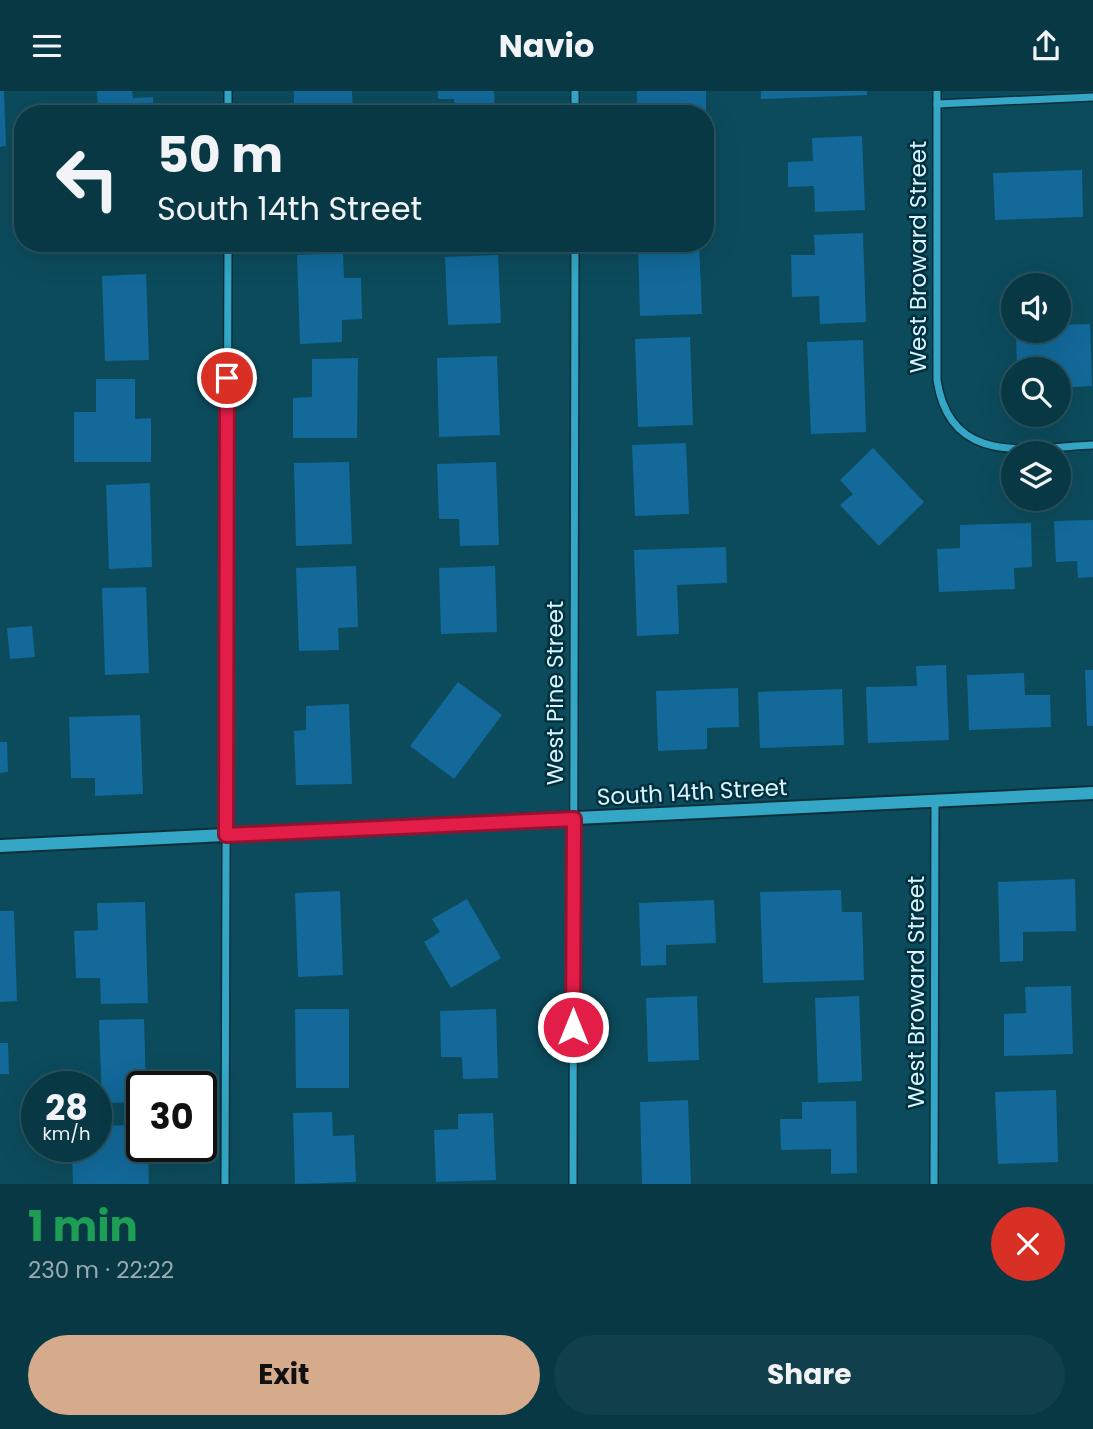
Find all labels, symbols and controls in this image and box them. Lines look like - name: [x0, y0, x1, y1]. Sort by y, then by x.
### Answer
- text: Navio: [499, 23, 594, 68]
- icon: menu: [28, 27, 66, 65]
- icon: share: [1027, 27, 1065, 65]
- text: 50 m: [157, 121, 283, 189]
- icon: left: [42, 133, 133, 224]
- street label: West Broward Street: [902, 141, 934, 373]
- text: South 14th Street: [157, 186, 422, 231]
- map controls: [1001, 273, 1071, 511]
- button: sound: [1001, 273, 1071, 343]
- pin: [197, 348, 257, 408]
- button: search: [1001, 357, 1071, 427]
- icon: arrive: [208, 359, 246, 397]
- button: layers: [1001, 441, 1071, 511]
- street label: West Pine Street: [539, 601, 571, 785]
- street label: South 14th Street: [596, 771, 788, 813]
- street label: West Broward Street: [900, 876, 932, 1108]
- position arrow: [536, 990, 610, 1064]
- speed limit sign: 30: [126, 1071, 217, 1162]
- text: 28: [45, 1083, 88, 1132]
- text: km/h: [43, 1121, 90, 1146]
- text: 1 min: [28, 1197, 138, 1256]
- button: close: [991, 1207, 1065, 1281]
- text: 230 m · 22:22: [28, 1254, 174, 1286]
- button: Exit: [28, 1335, 540, 1415]
- button: Share: [554, 1335, 1065, 1415]

